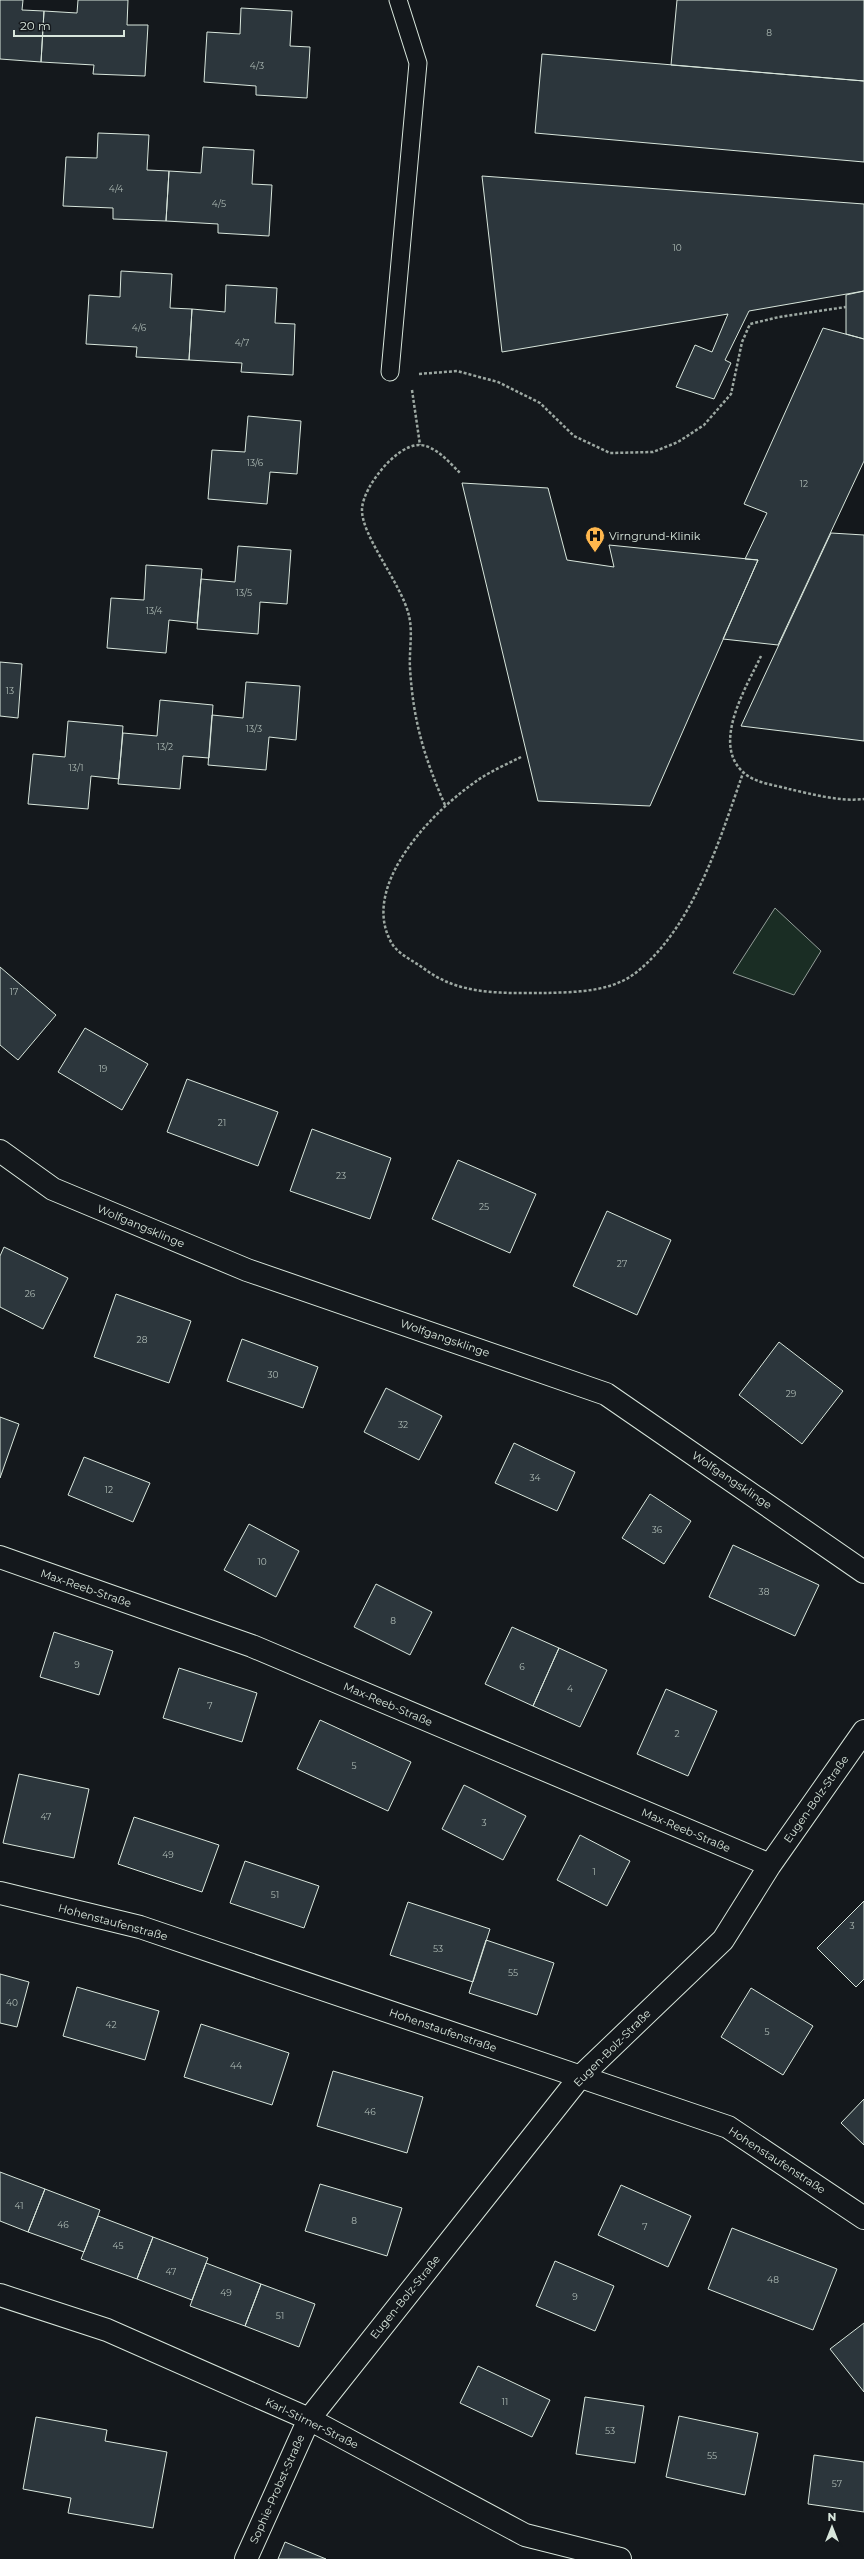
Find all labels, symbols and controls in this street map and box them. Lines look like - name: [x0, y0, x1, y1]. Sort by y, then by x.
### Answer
- scale bar: [14, 12, 124, 38]
- text: 20 m: [20, 18, 51, 33]
- house number: 8: [766, 27, 772, 38]
- house number: 4/3: [250, 60, 264, 71]
- house number: 4/4: [109, 183, 123, 194]
- house number: 4/5: [212, 198, 226, 209]
- house number: 10: [672, 242, 682, 253]
- house number: 4/6: [132, 322, 147, 333]
- house number: 4/7: [235, 337, 249, 348]
- house number: 13/6: [247, 457, 264, 468]
- house number: 12: [800, 478, 808, 489]
- hospital icon: Virngrund-Klinik: [584, 525, 606, 553]
- place label: Virngrund-Klinik: [609, 529, 701, 543]
- house number: 13/5: [236, 587, 252, 598]
- house number: 13/4: [146, 605, 162, 616]
- house number: 13: [6, 685, 14, 696]
- house number: 13/3: [246, 723, 262, 734]
- house number: 13/2: [157, 741, 173, 752]
- house number: 13/1: [69, 762, 83, 773]
- house number: 17: [10, 986, 18, 997]
- house number: 19: [99, 1063, 108, 1074]
- house number: 21: [218, 1117, 226, 1128]
- house number: 23: [336, 1170, 346, 1181]
- street label: Wolfgangsklinge: [95, 1201, 187, 1251]
- house number: 25: [479, 1201, 489, 1212]
- house number: 27: [617, 1258, 627, 1269]
- house number: 26: [25, 1288, 36, 1299]
- street label: Wolfgangsklinge: [398, 1316, 492, 1360]
- house number: 28: [137, 1334, 148, 1345]
- house number: 30: [267, 1369, 279, 1380]
- house number: 29: [786, 1388, 797, 1399]
- house number: 32: [398, 1419, 408, 1430]
- street label: Wolfgangsklinge: [689, 1448, 775, 1512]
- house number: 34: [529, 1472, 541, 1483]
- house number: 12: [105, 1484, 113, 1495]
- house number: 36: [652, 1524, 663, 1535]
- house number: 10: [257, 1556, 267, 1567]
- street label: Max-Reeb-Straße: [39, 1566, 134, 1610]
- house number: 38: [759, 1586, 770, 1597]
- house number: 8: [390, 1615, 396, 1626]
- house number: 9: [74, 1659, 80, 1670]
- house number: 6: [519, 1661, 525, 1672]
- street label: Max-Reeb-Straße: [341, 1679, 435, 1729]
- house number: 4: [567, 1683, 573, 1694]
- house number: 7: [207, 1700, 213, 1711]
- house number: 2: [674, 1728, 680, 1739]
- street label: Eugen-Bolz-Straße: [780, 1752, 852, 1846]
- house number: 5: [351, 1760, 357, 1771]
- street label: Max-Reeb-Straße: [639, 1805, 733, 1855]
- house number: 47: [41, 1811, 51, 1822]
- house number: 3: [481, 1817, 487, 1828]
- house number: 49: [162, 1849, 174, 1860]
- house number: 1: [592, 1866, 596, 1877]
- house number: 51: [271, 1889, 279, 1900]
- street label: Hohenstaufenstraße: [57, 1901, 170, 1943]
- house number: 3: [849, 1920, 855, 1931]
- house number: 53: [433, 1943, 443, 1954]
- house number: 55: [508, 1967, 518, 1978]
- house number: 40: [6, 1997, 18, 2008]
- street label: Hohenstaufenstraße: [387, 2005, 499, 2055]
- street label: Eugen-Bolz-Straße: [570, 2006, 654, 2090]
- house number: 42: [105, 2019, 117, 2030]
- house number: 5: [764, 2026, 770, 2037]
- house number: 44: [230, 2060, 242, 2071]
- house number: 46: [364, 2106, 376, 2117]
- street label: Hohenstaufenstraße: [726, 2123, 828, 2197]
- house number: 41: [15, 2200, 23, 2211]
- house number: 8: [351, 2215, 357, 2226]
- house number: 46: [57, 2219, 69, 2230]
- house number: 7: [642, 2221, 648, 2232]
- house number: 45: [112, 2240, 124, 2251]
- street label: Eugen-Bolz-Straße: [367, 2252, 443, 2342]
- house number: 47: [166, 2266, 176, 2277]
- house number: 48: [767, 2274, 779, 2285]
- house number: 49: [220, 2287, 232, 2298]
- house number: 9: [572, 2291, 578, 2302]
- house number: 51: [276, 2310, 284, 2321]
- street label: Karl-Stirner-Straße: [263, 2394, 361, 2452]
- house number: 11: [502, 2396, 508, 2407]
- house number: 53: [605, 2425, 615, 2436]
- street label: Sophie-Probst-Straße: [247, 2432, 308, 2546]
- house number: 55: [707, 2450, 717, 2461]
- house number: 57: [832, 2478, 842, 2489]
- north arrow: [812, 2507, 852, 2547]
- text: N: [828, 2510, 836, 2524]

